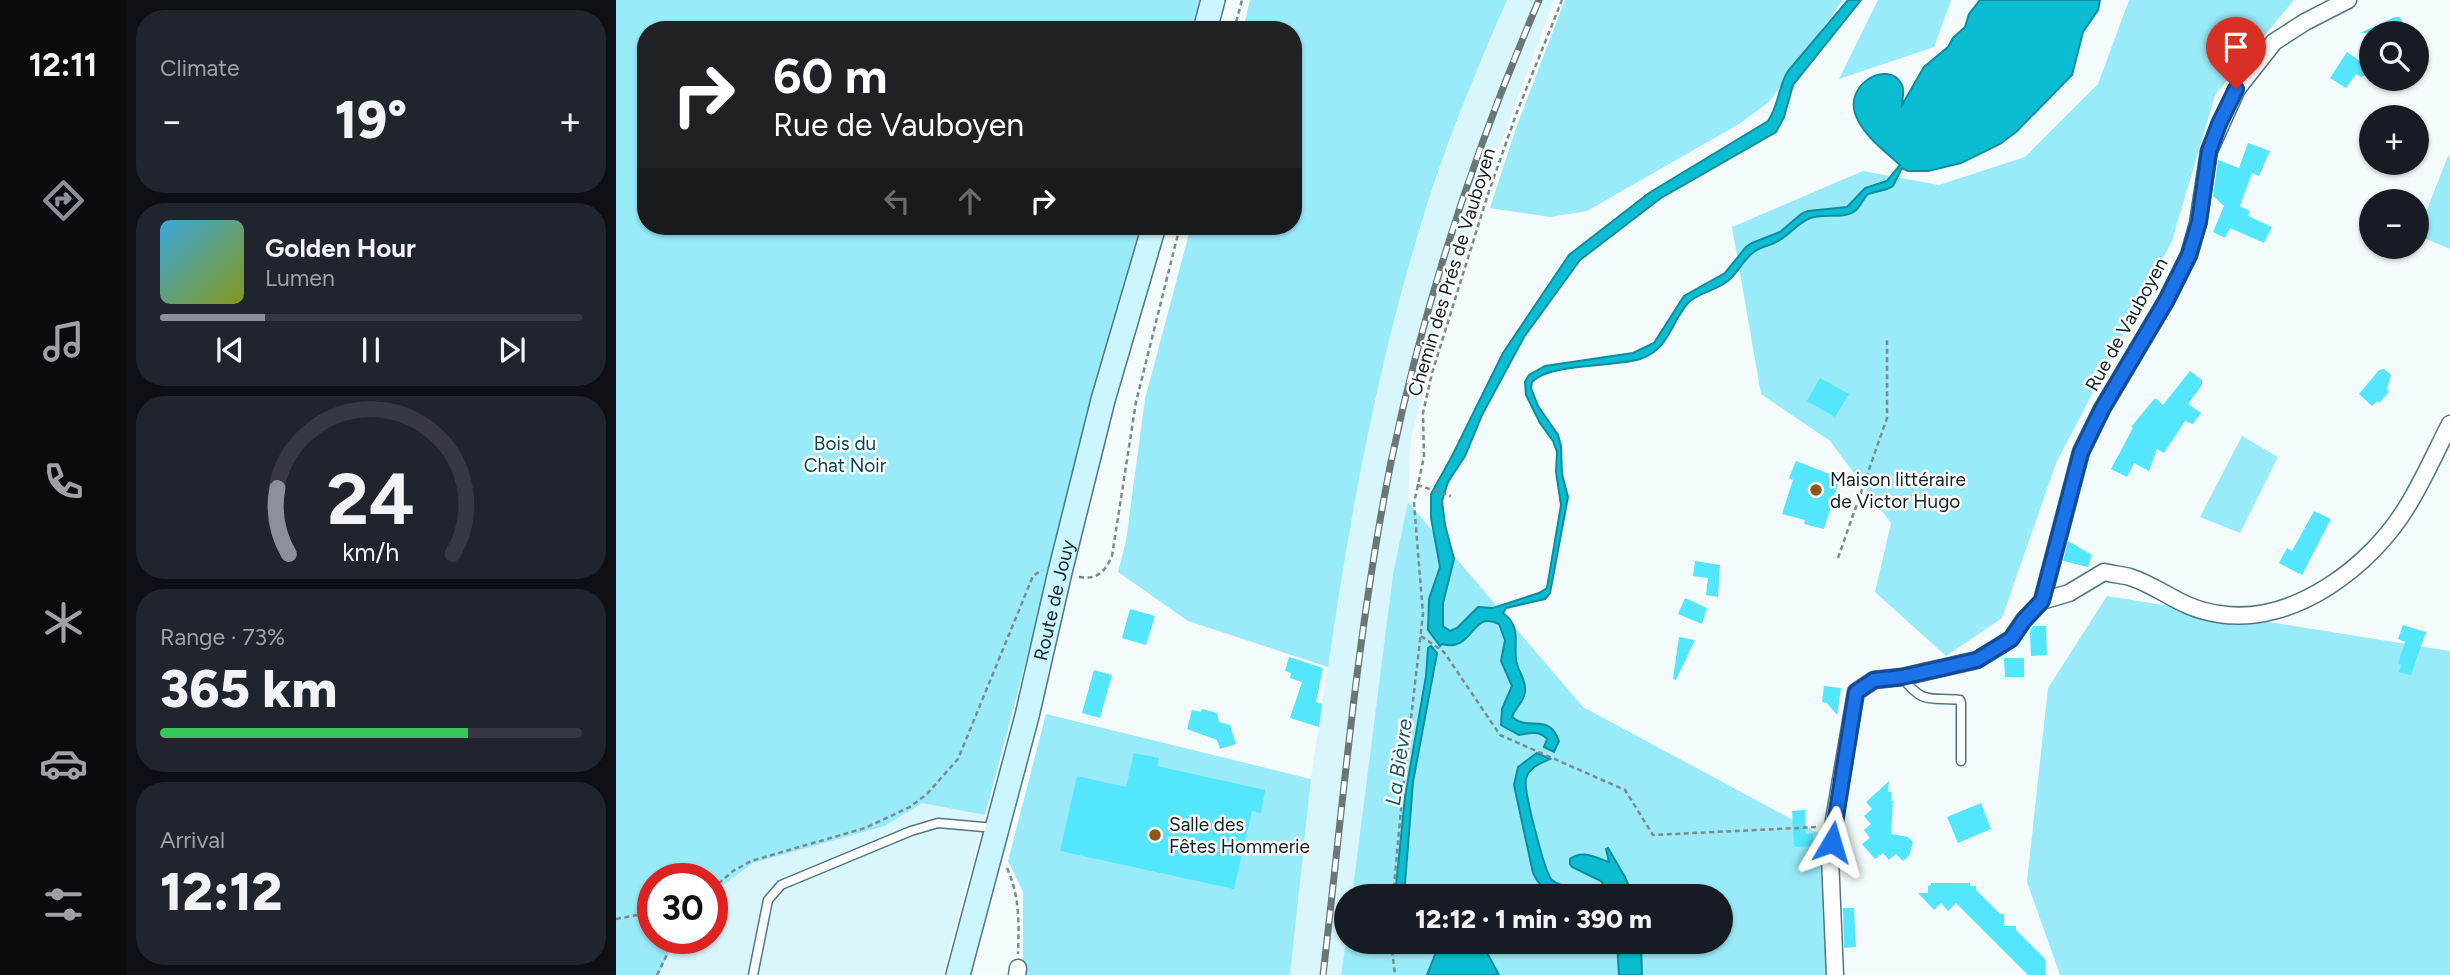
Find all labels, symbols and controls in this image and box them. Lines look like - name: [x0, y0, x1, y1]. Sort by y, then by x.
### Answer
- pin: [2206, 17, 2266, 89]
- map controls: [2359, 21, 2429, 259]
- button: search: [2359, 21, 2429, 91]
- icon: arrive: [2217, 28, 2255, 66]
- text: 12:11: [29, 46, 97, 84]
- text: 60 m: [773, 46, 888, 105]
- icon: right: [658, 49, 749, 140]
- text: Climate: [160, 54, 239, 82]
- text: 19°: [335, 89, 407, 151]
- text: −: [160, 98, 184, 144]
- text: +: [558, 98, 582, 144]
- button: +: [2359, 105, 2429, 175]
- text: Rue de Vauboyen: [773, 106, 1024, 144]
- street label: Chemin des Prés de Vauboyen: [1403, 145, 1500, 399]
- icon: directions: [39, 176, 88, 225]
- icon: left: [878, 182, 916, 220]
- icon: ahead: [951, 182, 989, 220]
- icon: right: [1024, 182, 1062, 220]
- button: −: [2359, 189, 2429, 259]
- text: Golden Hour: [265, 232, 416, 264]
- street label: Rue de Vauboyen: [2080, 253, 2173, 395]
- text: Lumen: [265, 264, 335, 292]
- icon: music: [39, 317, 88, 366]
- icon: previous: [211, 331, 249, 369]
- icon: pause: [352, 331, 390, 369]
- icon: next: [493, 331, 531, 369]
- park label: Bois du Chat Noir: [804, 432, 887, 477]
- text: 24: [327, 455, 415, 542]
- icon: phone: [39, 457, 88, 506]
- place label: Maison littéraire de Victor Hugo: [1830, 468, 1966, 513]
- marker: Maison littéraire de Victor Hugo: [1808, 482, 1824, 498]
- text: km/h: [342, 536, 400, 566]
- street label: Route de Jouy: [1029, 537, 1080, 663]
- icon: climate: [39, 598, 88, 647]
- text: Range · 73%: [160, 623, 285, 651]
- text: 365 km: [160, 658, 337, 720]
- water label: La Bièvre: [1380, 717, 1417, 807]
- icon: car: [39, 739, 88, 788]
- position arrow: [1795, 805, 1869, 879]
- place label: Salle des Fêtes Hommerie: [1169, 813, 1310, 858]
- text: Arrival: [160, 826, 225, 854]
- marker: Salle des Fêtes Hommerie: [1147, 827, 1163, 843]
- text: 12:12: [160, 861, 282, 923]
- speed limit sign: 30: [637, 863, 728, 954]
- icon: filters: [39, 880, 88, 929]
- text: 12:12 · 1 min · 390 m: [1415, 903, 1652, 935]

